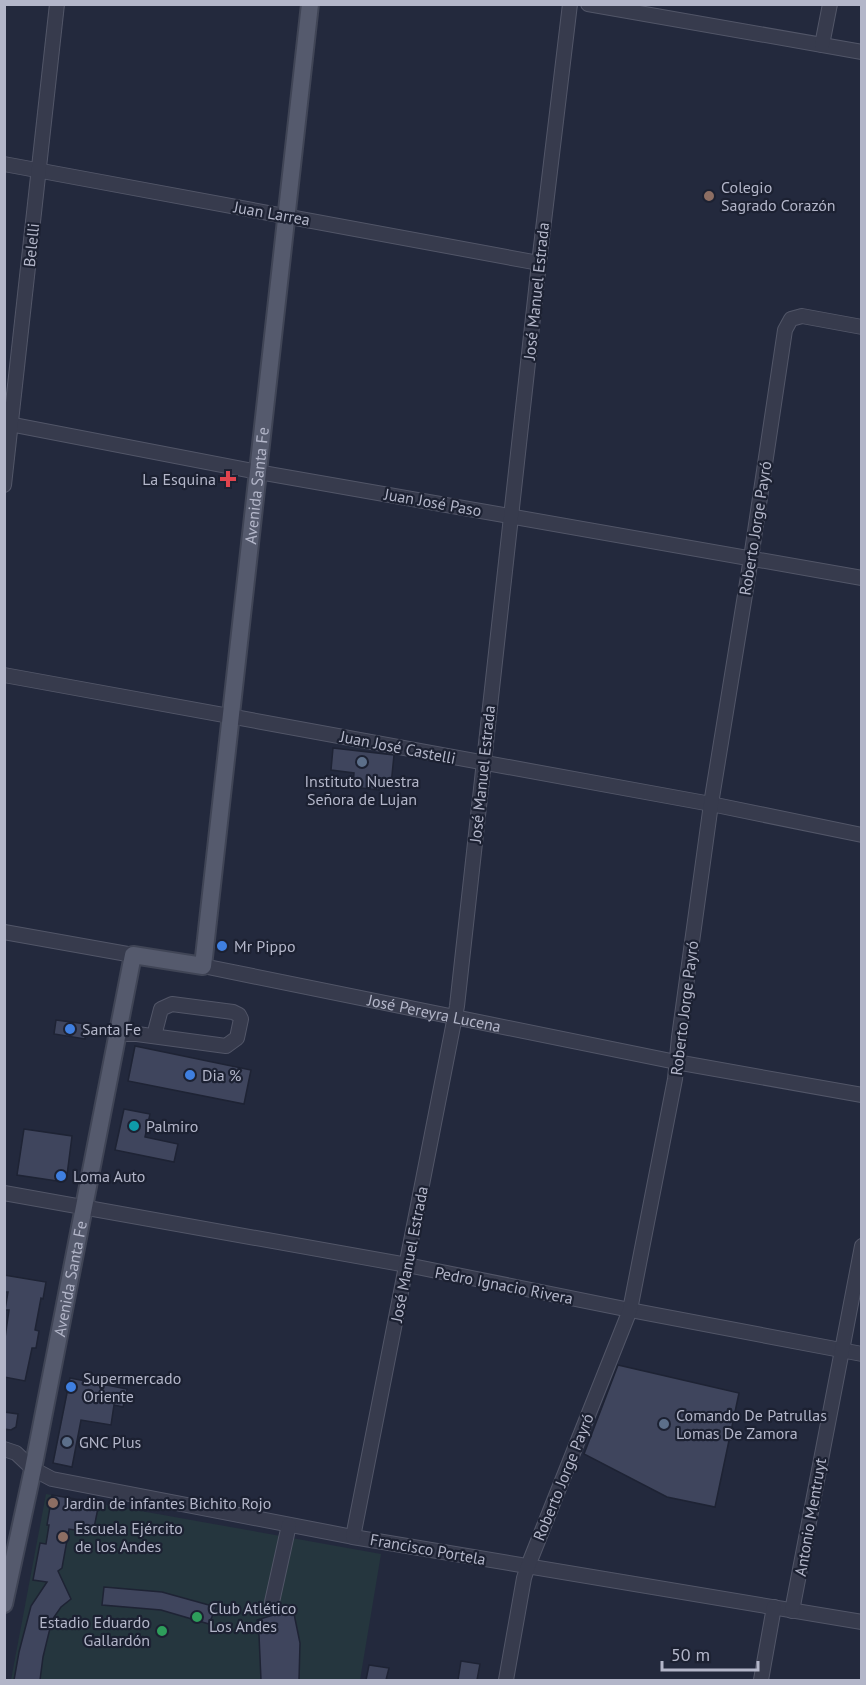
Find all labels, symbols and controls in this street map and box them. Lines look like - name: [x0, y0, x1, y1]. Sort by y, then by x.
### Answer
- place label: Colegio Sagrado Corazón: [721, 177, 836, 215]
- marker: Colegio Sagrado Corazón: [702, 189, 716, 203]
- street label: Juan Larrea: [231, 196, 312, 230]
- street label: José Manuel Estrada: [519, 221, 553, 362]
- street label: Belelli: [19, 222, 43, 268]
- street label: Avenida Santa Fe: [240, 426, 273, 545]
- street label: Roberto Jorge Payró: [735, 459, 775, 597]
- place label: La Esquina: [142, 469, 216, 489]
- marker: La Esquina: [221, 472, 235, 486]
- street label: Juan José Paso: [382, 483, 483, 520]
- street label: José Manuel Estrada: [465, 704, 499, 845]
- street label: Juan José Castelli: [338, 726, 457, 768]
- marker: Instituto Nuestra Señora de Lujan: [355, 755, 369, 769]
- place label: Instituto Nuestra Señora de Lujan: [304, 771, 420, 809]
- place label: Mr Pippo: [234, 936, 296, 956]
- marker: Mr Pippo: [215, 939, 229, 953]
- street label: Roberto Jorge Payró: [666, 939, 702, 1077]
- street label: José Pereyra Lucena: [365, 989, 503, 1036]
- place label: Santa Fe: [82, 1019, 141, 1039]
- marker: Santa Fe: [63, 1022, 77, 1036]
- place label: Dia %: [202, 1065, 241, 1085]
- marker: Dia %: [183, 1068, 197, 1082]
- place label: Palmiro: [146, 1116, 198, 1136]
- marker: Palmiro: [127, 1119, 141, 1133]
- place label: Loma Auto: [73, 1166, 145, 1186]
- marker: Loma Auto: [54, 1169, 68, 1183]
- street label: José Manuel Estrada: [386, 1184, 432, 1325]
- street label: Avenida Santa Fe: [49, 1219, 91, 1338]
- street label: Pedro Ignacio Rivera: [433, 1262, 575, 1308]
- place label: Supermercado Oriente: [83, 1368, 181, 1406]
- marker: Supermercado Oriente: [64, 1380, 78, 1394]
- place label: Comando De Patrullas Lomas De Zamora: [676, 1405, 827, 1443]
- street label: Roberto Jorge Payró: [528, 1410, 598, 1544]
- marker: Comando De Patrullas Lomas De Zamora: [657, 1417, 671, 1431]
- place label: GNC Plus: [79, 1432, 142, 1452]
- marker: GNC Plus: [60, 1435, 74, 1449]
- street label: Antonio Mentruyt: [790, 1456, 830, 1578]
- place label: Jardin de infantes Bichito Rojo: [64, 1493, 271, 1513]
- marker: Jardin de infantes Bichito Rojo: [46, 1496, 60, 1510]
- place label: Escuela Ejército de los Andes: [75, 1518, 183, 1556]
- street label: Francisco Portela: [369, 1529, 487, 1569]
- marker: Escuela Ejército de los Andes: [56, 1530, 70, 1544]
- place label: Club Atlético Los Andes: [209, 1598, 296, 1636]
- marker: Club Atlético Los Andes: [190, 1610, 204, 1624]
- place label: Estadio Eduardo Gallardón: [39, 1612, 150, 1650]
- marker: Estadio Eduardo Gallardón: [155, 1624, 169, 1638]
- scale bar: [662, 1634, 758, 1672]
- text: 50 m: [671, 1643, 710, 1666]

